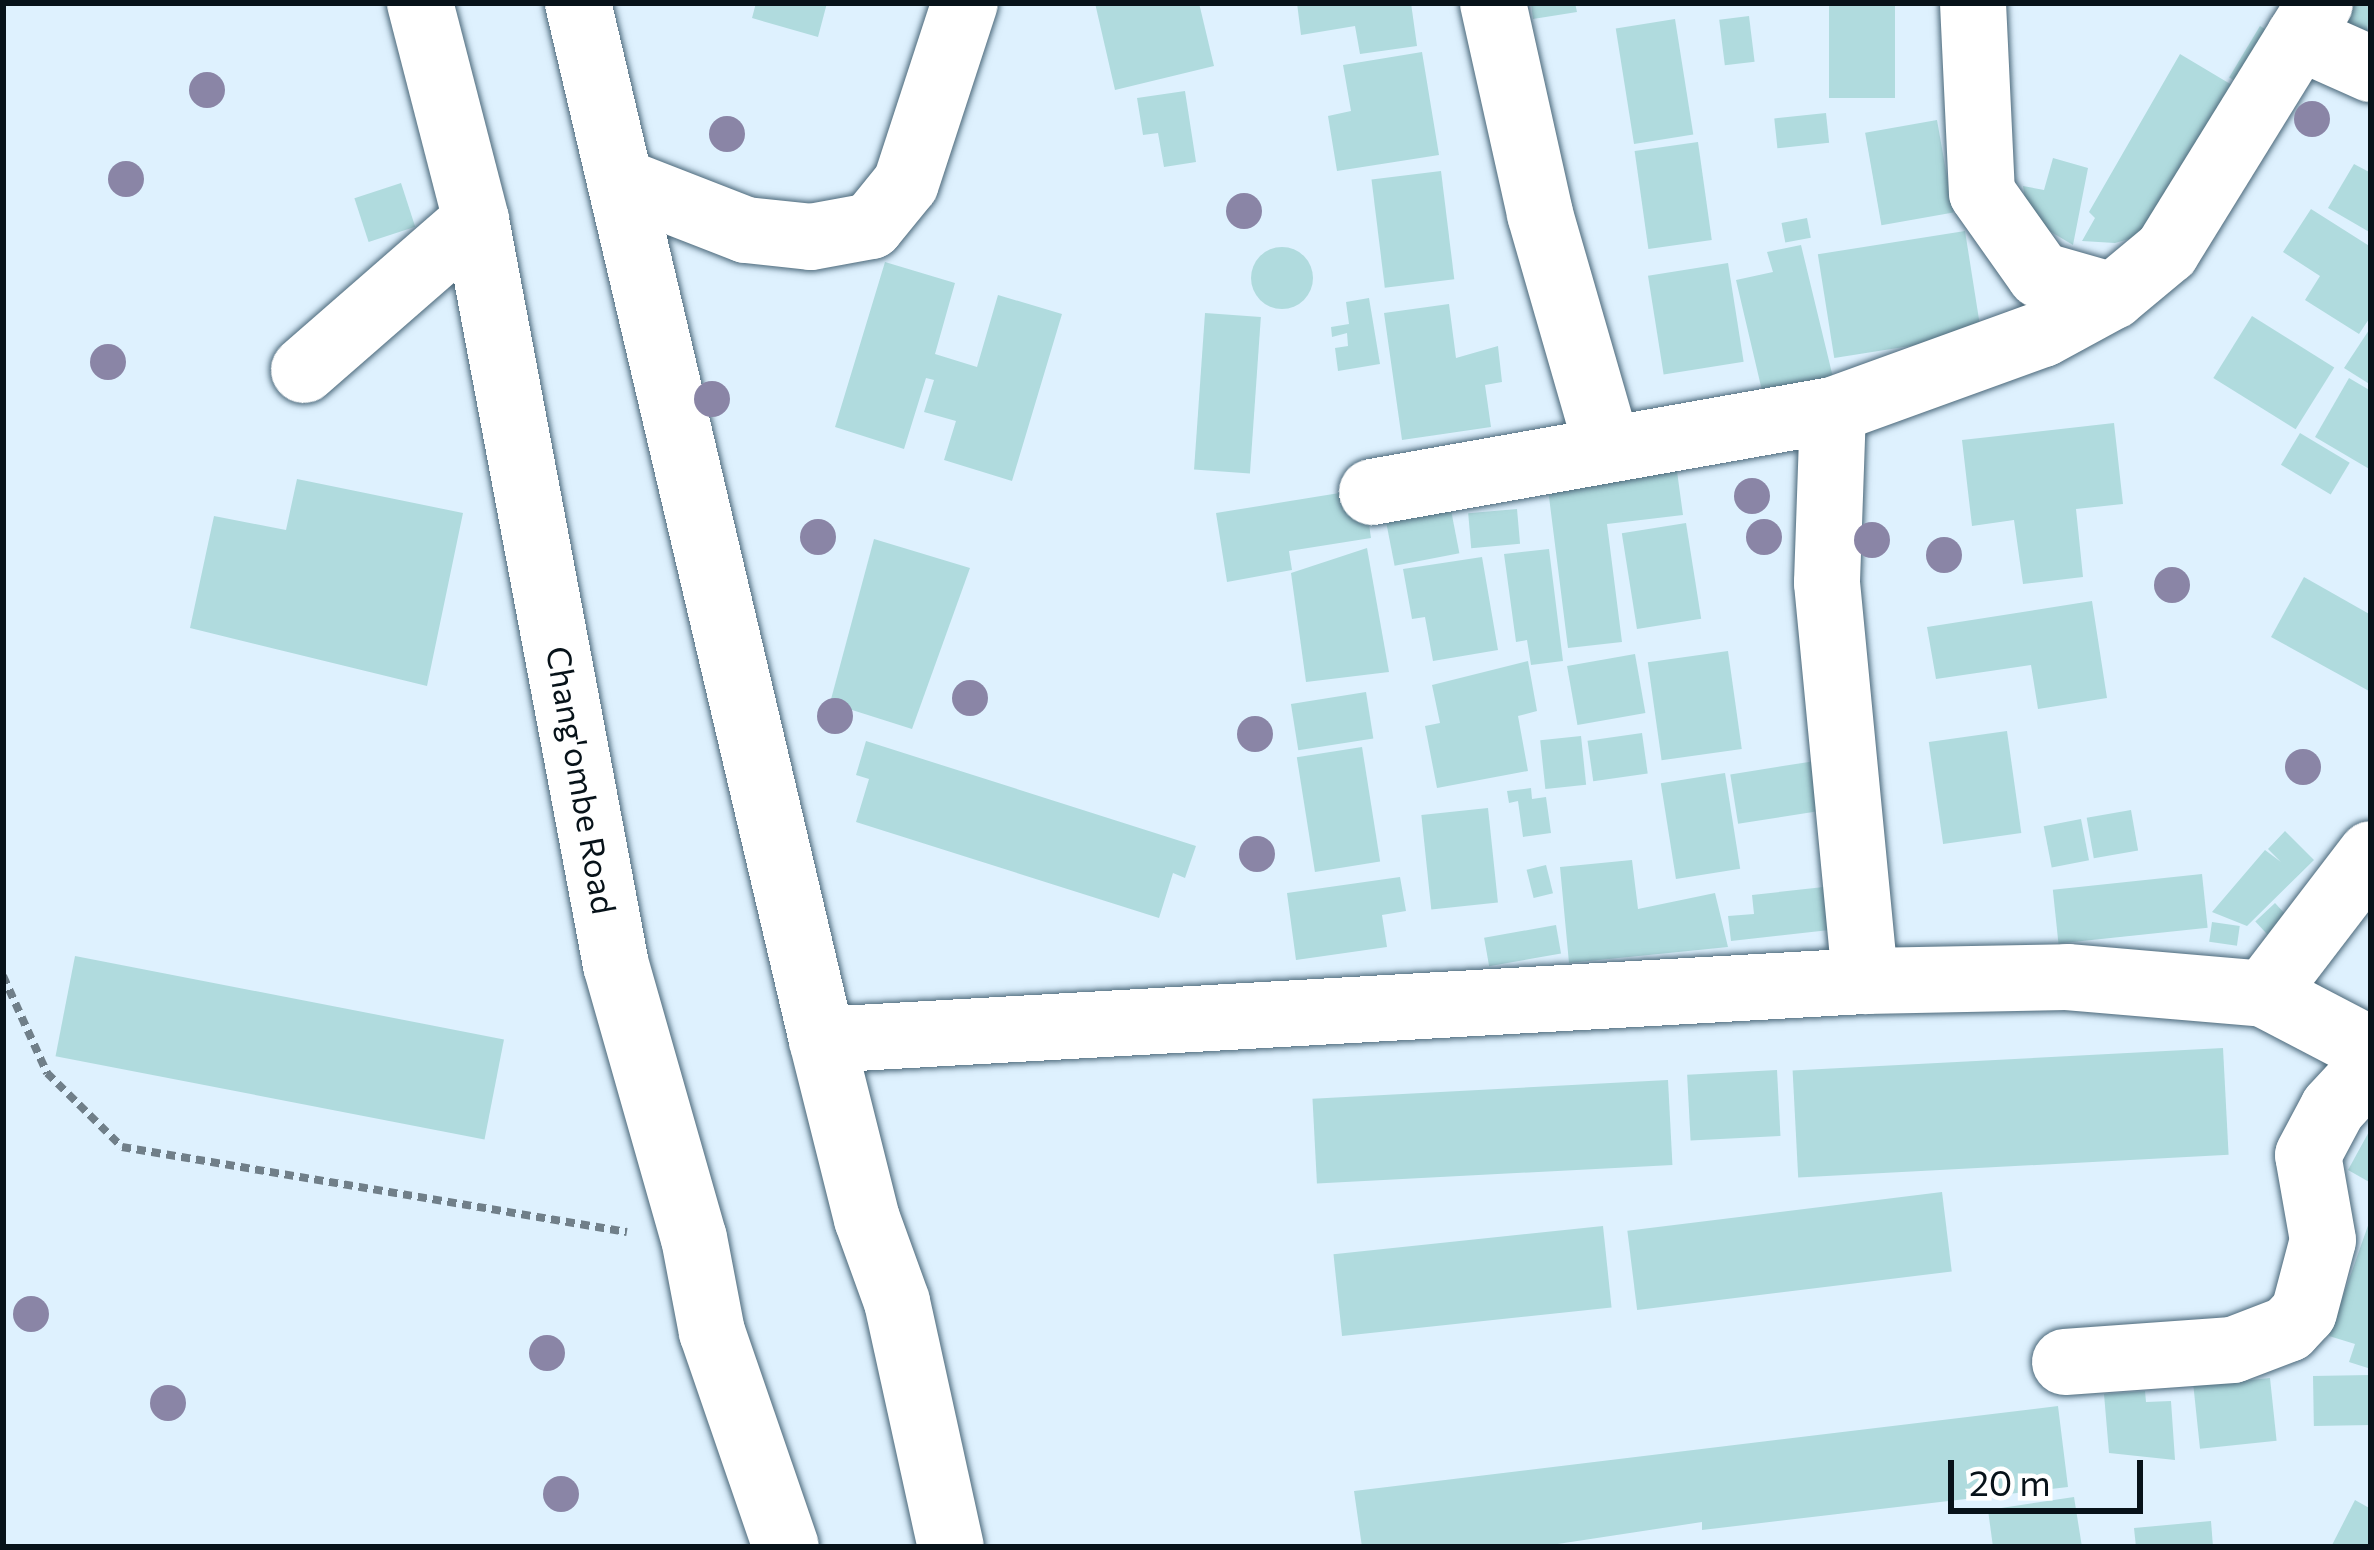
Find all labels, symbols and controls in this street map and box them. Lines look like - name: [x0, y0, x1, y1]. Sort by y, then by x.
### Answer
- street label: Chang'ombe Road: [539, 643, 625, 917]
- scale bar: [1954, 1436, 2149, 1510]
- text: 20 m: [1969, 1459, 2051, 1503]

